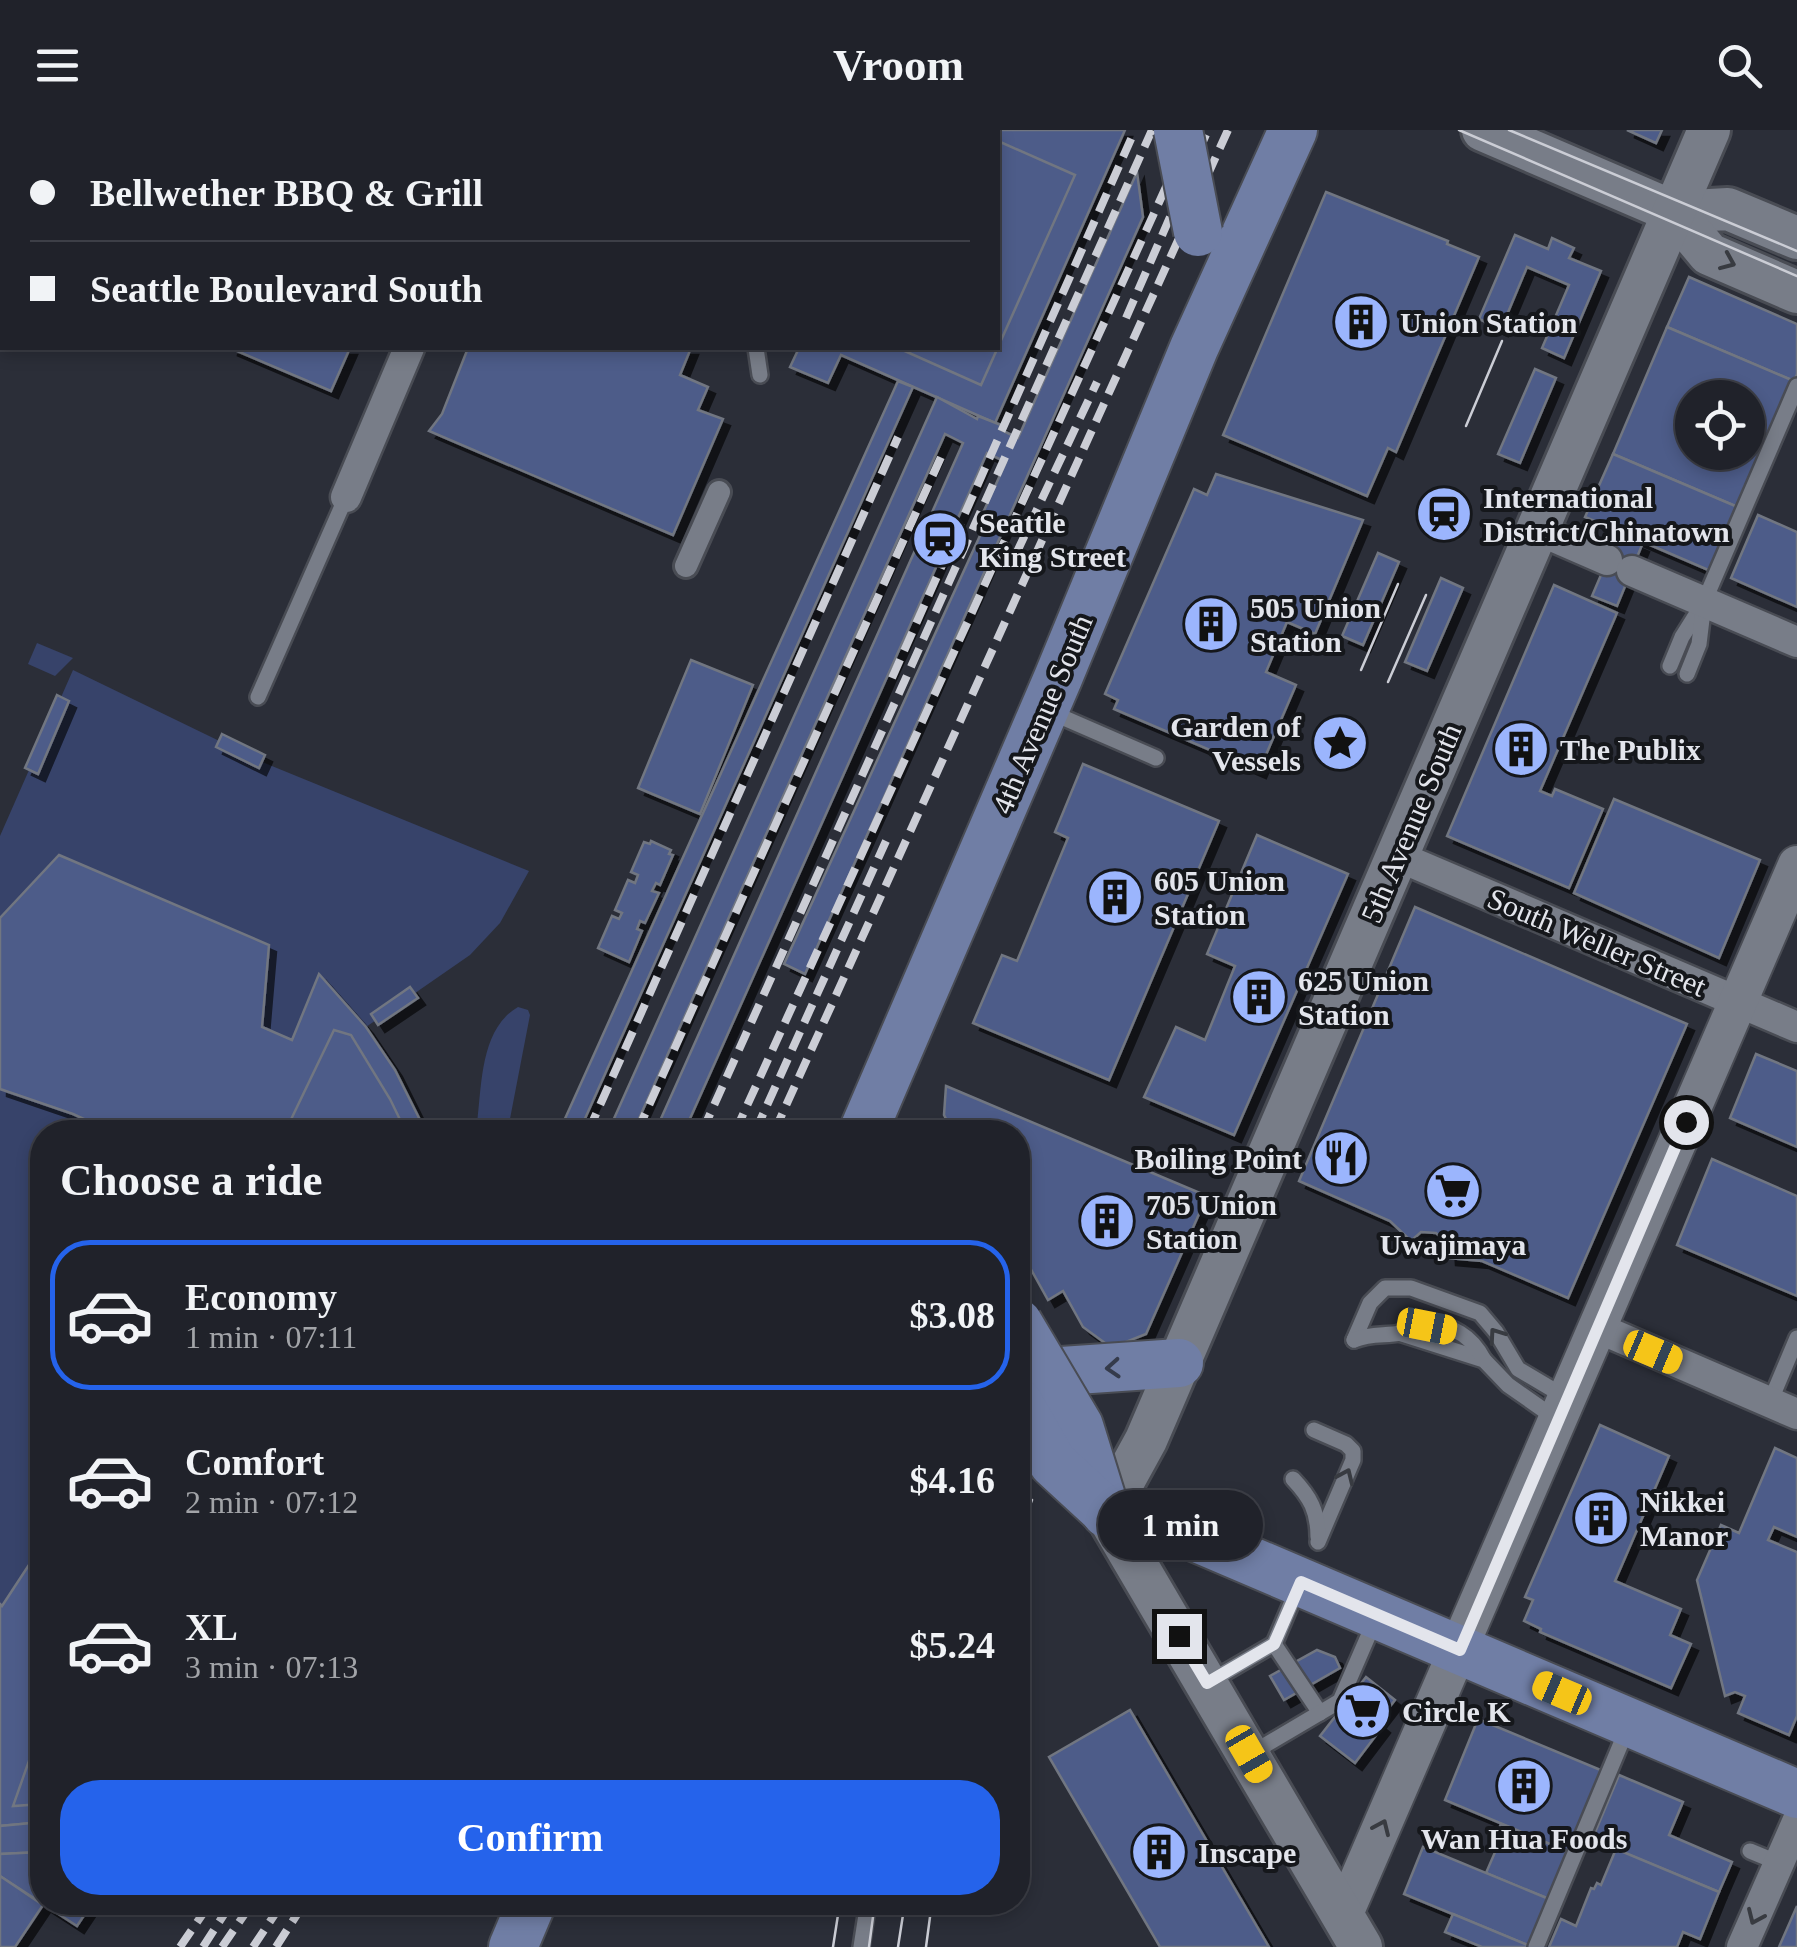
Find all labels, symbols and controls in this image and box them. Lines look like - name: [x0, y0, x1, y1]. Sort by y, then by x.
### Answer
- icon: menu: [30, 38, 85, 93]
- icon: search: [1712, 38, 1767, 93]
- text: Vroom: [833, 40, 964, 90]
- text: Bellwether BBQ & Grill: [90, 172, 483, 214]
- one-way arrow: [1718, 251, 1736, 271]
- text: Seattle Boulevard South: [90, 268, 483, 310]
- building icon: Union Station: [1331, 292, 1391, 352]
- place label: Union Station: [1400, 306, 1578, 339]
- map controls: [1675, 380, 1765, 470]
- button: locate: [1675, 380, 1765, 470]
- place label: International District/Chinatown: [1483, 481, 1730, 548]
- station icon: International District/Chinatown: [1414, 484, 1474, 544]
- place label: Seattle King Street: [979, 506, 1126, 573]
- station icon: Seattle King Street: [910, 509, 970, 569]
- place label: 505 Union Station: [1250, 591, 1381, 658]
- building icon: 505 Union Station: [1181, 594, 1241, 654]
- street label: 4th Avenue South: [985, 610, 1099, 818]
- place label: Garden of Vessels: [1170, 710, 1302, 777]
- place icon: Garden of Vessels: [1310, 713, 1370, 773]
- street label: 5th Avenue South: [1354, 719, 1468, 927]
- building icon: The Publix: [1491, 719, 1551, 779]
- place label: The Publix: [1560, 733, 1701, 766]
- place label: 605 Union Station: [1154, 864, 1285, 931]
- building icon: 605 Union Station: [1085, 867, 1145, 927]
- street label: South Weller Street: [1483, 881, 1712, 1003]
- place label: 625 Union Station: [1298, 964, 1429, 1031]
- building icon: 625 Union Station: [1229, 967, 1289, 1027]
- route start: [1664, 1100, 1709, 1145]
- restaurant icon: Boiling Point: [1311, 1128, 1371, 1188]
- place label: Boiling Point: [1134, 1142, 1302, 1175]
- text: Choose a ride: [60, 1155, 323, 1205]
- supermarket icon: Uwajimaya: [1423, 1161, 1483, 1221]
- place label: 705 Union Station: [1146, 1188, 1277, 1255]
- building icon: 705 Union Station: [1077, 1191, 1137, 1251]
- place label: Uwajimaya: [1380, 1228, 1526, 1261]
- icon: car: [65, 1270, 155, 1360]
- text: Economy: [185, 1276, 337, 1318]
- text: $3.08: [910, 1294, 995, 1336]
- car: [1395, 1306, 1459, 1346]
- text: 1 min · 07:11: [185, 1319, 357, 1355]
- car: [1620, 1326, 1686, 1378]
- one-way arrow: [1490, 1327, 1508, 1346]
- one-way arrow: [1105, 1357, 1121, 1378]
- icon: car: [65, 1435, 155, 1525]
- text: Comfort: [185, 1441, 324, 1483]
- text: $4.16: [910, 1459, 995, 1501]
- one-way arrow: [1334, 1468, 1354, 1486]
- text: 2 min · 07:12: [185, 1484, 358, 1520]
- place label: Nikkei Manor: [1640, 1485, 1728, 1552]
- building icon: Nikkei Manor: [1571, 1488, 1631, 1548]
- callout: 1 min: [1096, 1491, 1262, 1561]
- text: 1 min: [1142, 1507, 1219, 1543]
- icon: car: [65, 1600, 155, 1690]
- text: XL: [185, 1606, 238, 1648]
- route end: [1157, 1614, 1202, 1659]
- text: $5.24: [910, 1624, 995, 1666]
- text: 3 min · 07:13: [185, 1649, 358, 1685]
- car: [1529, 1667, 1595, 1719]
- supermarket icon: Circle K: [1333, 1681, 1393, 1741]
- place label: Circle K: [1402, 1695, 1511, 1728]
- car: [1221, 1721, 1277, 1787]
- building icon: Wan Hua Foods: [1494, 1756, 1554, 1816]
- button: Confirm: [60, 1780, 1000, 1895]
- one-way arrow: [1370, 1819, 1390, 1837]
- building icon: Inscape: [1129, 1822, 1189, 1882]
- place label: Wan Hua Foods: [1421, 1822, 1627, 1855]
- place label: Inscape: [1198, 1836, 1296, 1869]
- one-way arrow: [1747, 1907, 1767, 1925]

